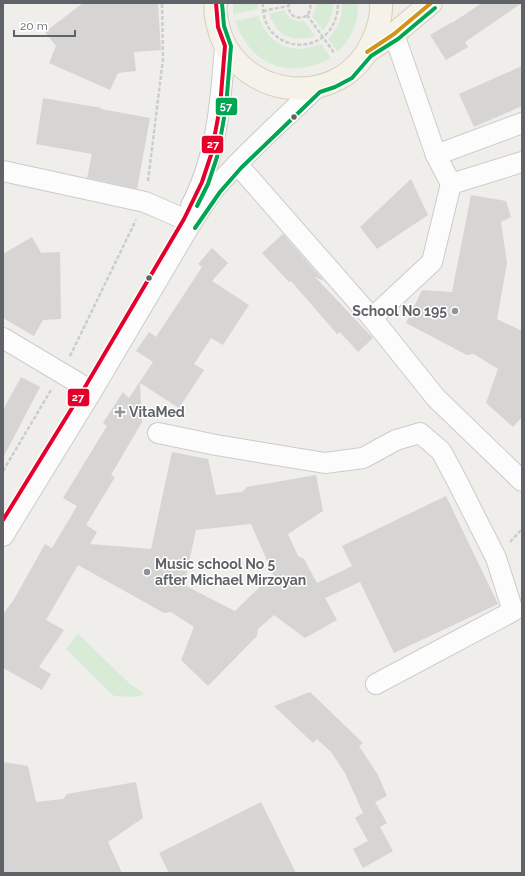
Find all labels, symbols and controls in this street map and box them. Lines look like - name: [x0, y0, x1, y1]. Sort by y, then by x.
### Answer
- scale bar: [14, 12, 75, 38]
- text: 20 m: [20, 19, 48, 33]
- line badge: 57: [215, 97, 238, 116]
- text: 57: [220, 100, 233, 113]
- unlabelled marker: [289, 112, 299, 122]
- line badge: 27: [201, 135, 224, 154]
- text: 27: [207, 138, 220, 151]
- unlabelled marker: [144, 273, 154, 283]
- place label: School No 195: [352, 303, 447, 319]
- marker: School No 195: [450, 306, 460, 316]
- line badge: 27: [67, 388, 90, 407]
- text: 27: [72, 391, 85, 404]
- place label: VitaMed: [129, 404, 185, 420]
- marker: VitaMed: [114, 406, 126, 418]
- place label: Music school No 5 after Michael Mirzoyan: [155, 556, 306, 588]
- marker: Music school No 5 after Michael Mirzoyan: [142, 567, 152, 577]

